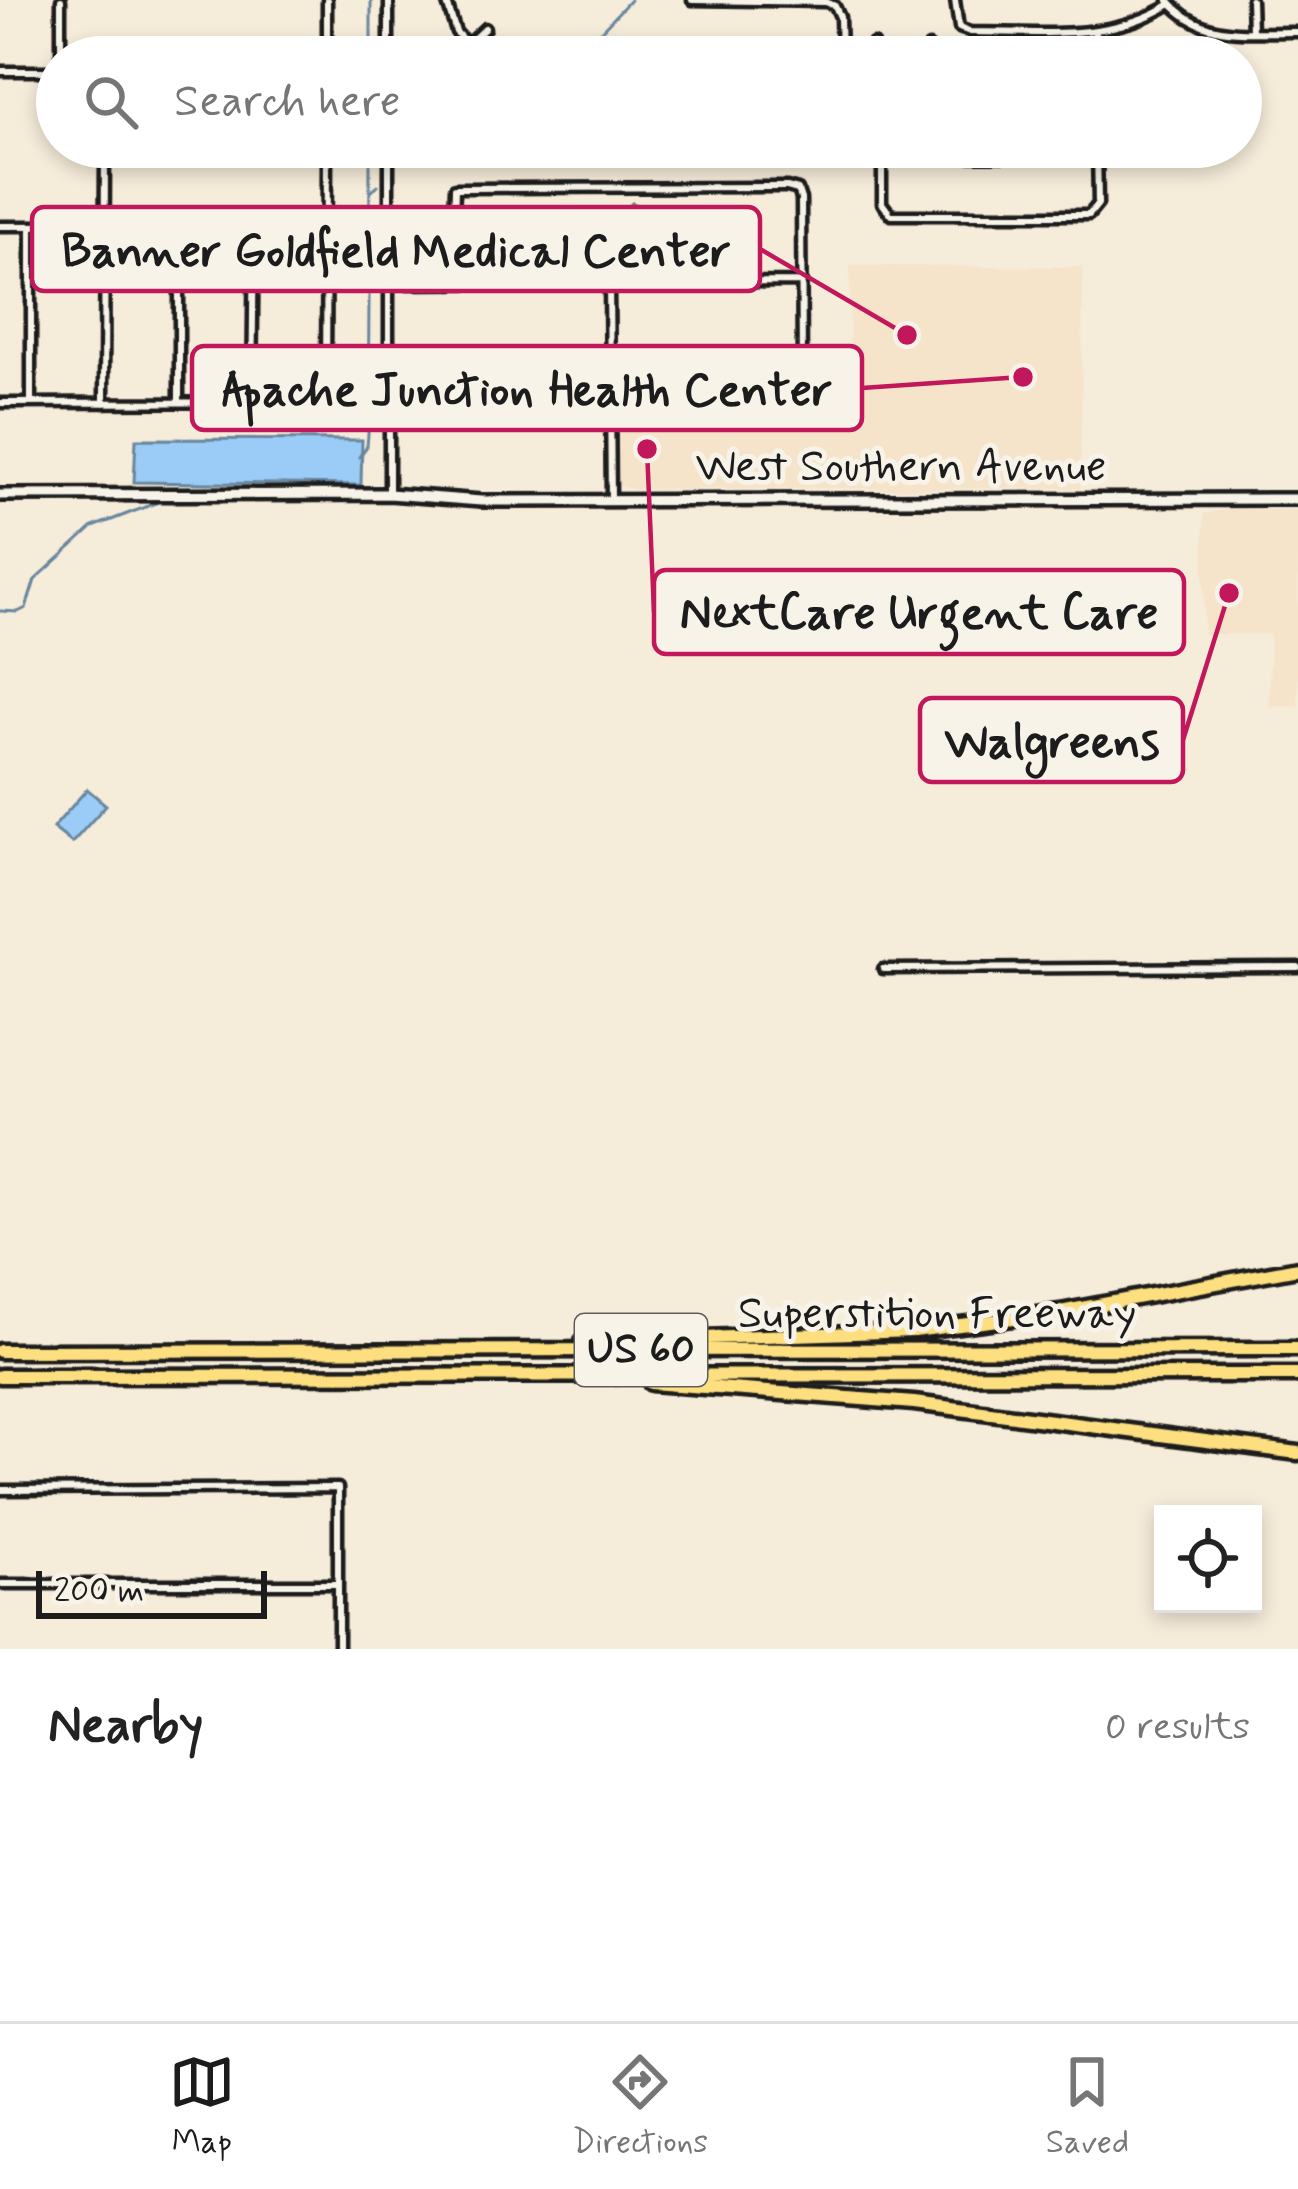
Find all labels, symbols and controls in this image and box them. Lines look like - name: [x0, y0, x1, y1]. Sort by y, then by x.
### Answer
- search box: [36, 36, 1262, 168]
- icon: search: [78, 69, 144, 135]
- text: Search here: [174, 73, 401, 132]
- callout: Banner Goldfield Medical Center: [32, 207, 760, 291]
- text: Banner Goldfield Medical Center: [61, 221, 731, 284]
- callout: Apache Junction Health Center: [192, 346, 862, 430]
- text: Apache Junction Health Center: [222, 360, 832, 427]
- street label: West Southern Avenue: [695, 438, 1107, 497]
- callout: NextCare Urgent Care: [654, 570, 1184, 654]
- text: NextCare Urgent Care: [680, 583, 1158, 652]
- callout: Walgreens: [920, 698, 1183, 782]
- text: Walgreens: [944, 712, 1160, 779]
- street label: Superstition Freeway: [738, 1285, 1136, 1344]
- road number: US 60: [575, 1314, 707, 1386]
- map controls: [1154, 1505, 1262, 1613]
- button: locate: [1154, 1505, 1262, 1613]
- scale bar: [36, 1565, 267, 1618]
- text: 200 m: [54, 1570, 144, 1614]
- text: Nearby: [48, 1694, 203, 1760]
- text: 0 results: [1105, 1702, 1250, 1753]
- tab: Map: [169, 2049, 235, 2165]
- tab: Directions: [572, 2049, 708, 2165]
- tab: Saved: [1046, 2049, 1129, 2165]

